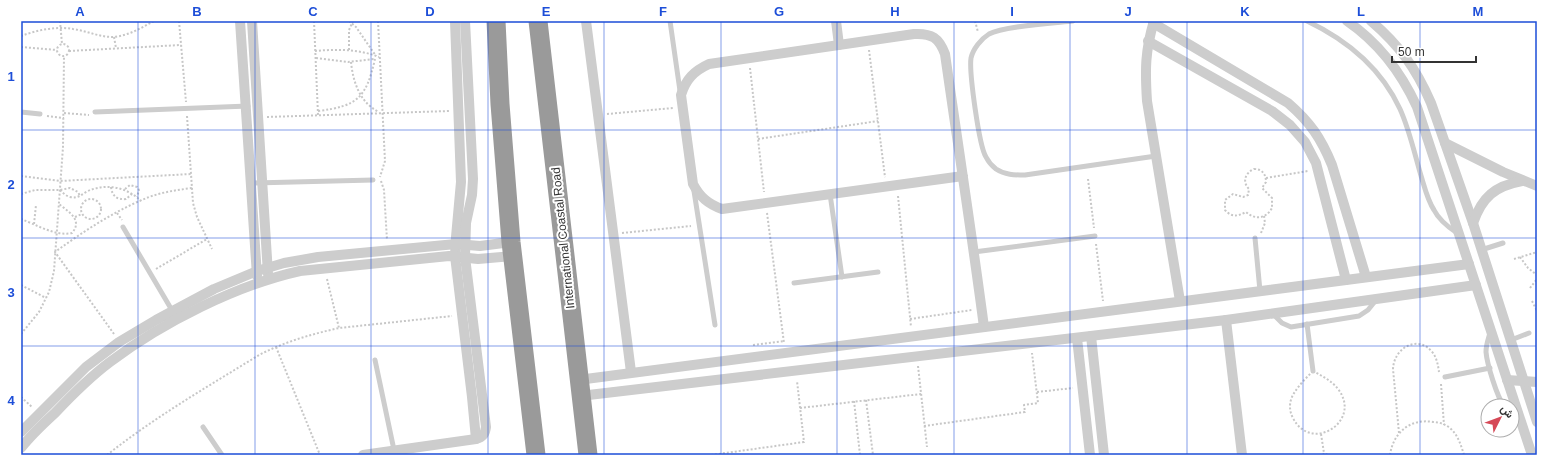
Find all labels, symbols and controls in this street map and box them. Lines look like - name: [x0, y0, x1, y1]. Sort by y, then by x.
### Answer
- text: A: [75, 4, 85, 19]
- text: B: [192, 4, 202, 19]
- text: C: [308, 4, 318, 19]
- text: D: [425, 4, 435, 19]
- text: E: [542, 4, 551, 19]
- text: F: [659, 4, 667, 19]
- text: G: [774, 4, 784, 19]
- text: H: [890, 4, 900, 19]
- text: I: [1010, 4, 1014, 19]
- text: J: [1124, 4, 1132, 19]
- text: K: [1240, 4, 1250, 19]
- text: L: [1357, 4, 1365, 19]
- text: M: [1473, 4, 1483, 19]
- scale bar: [1392, 38, 1476, 64]
- text: 50 m: [1398, 45, 1425, 59]
- text: 1: [7, 69, 15, 84]
- street label: International Coastal Road: [549, 167, 577, 309]
- text: 2: [7, 177, 15, 192]
- text: 3: [7, 285, 15, 300]
- text: 4: [7, 393, 15, 408]
- north arrow: [1480, 398, 1520, 438]
- text: ش: [1498, 402, 1516, 421]

